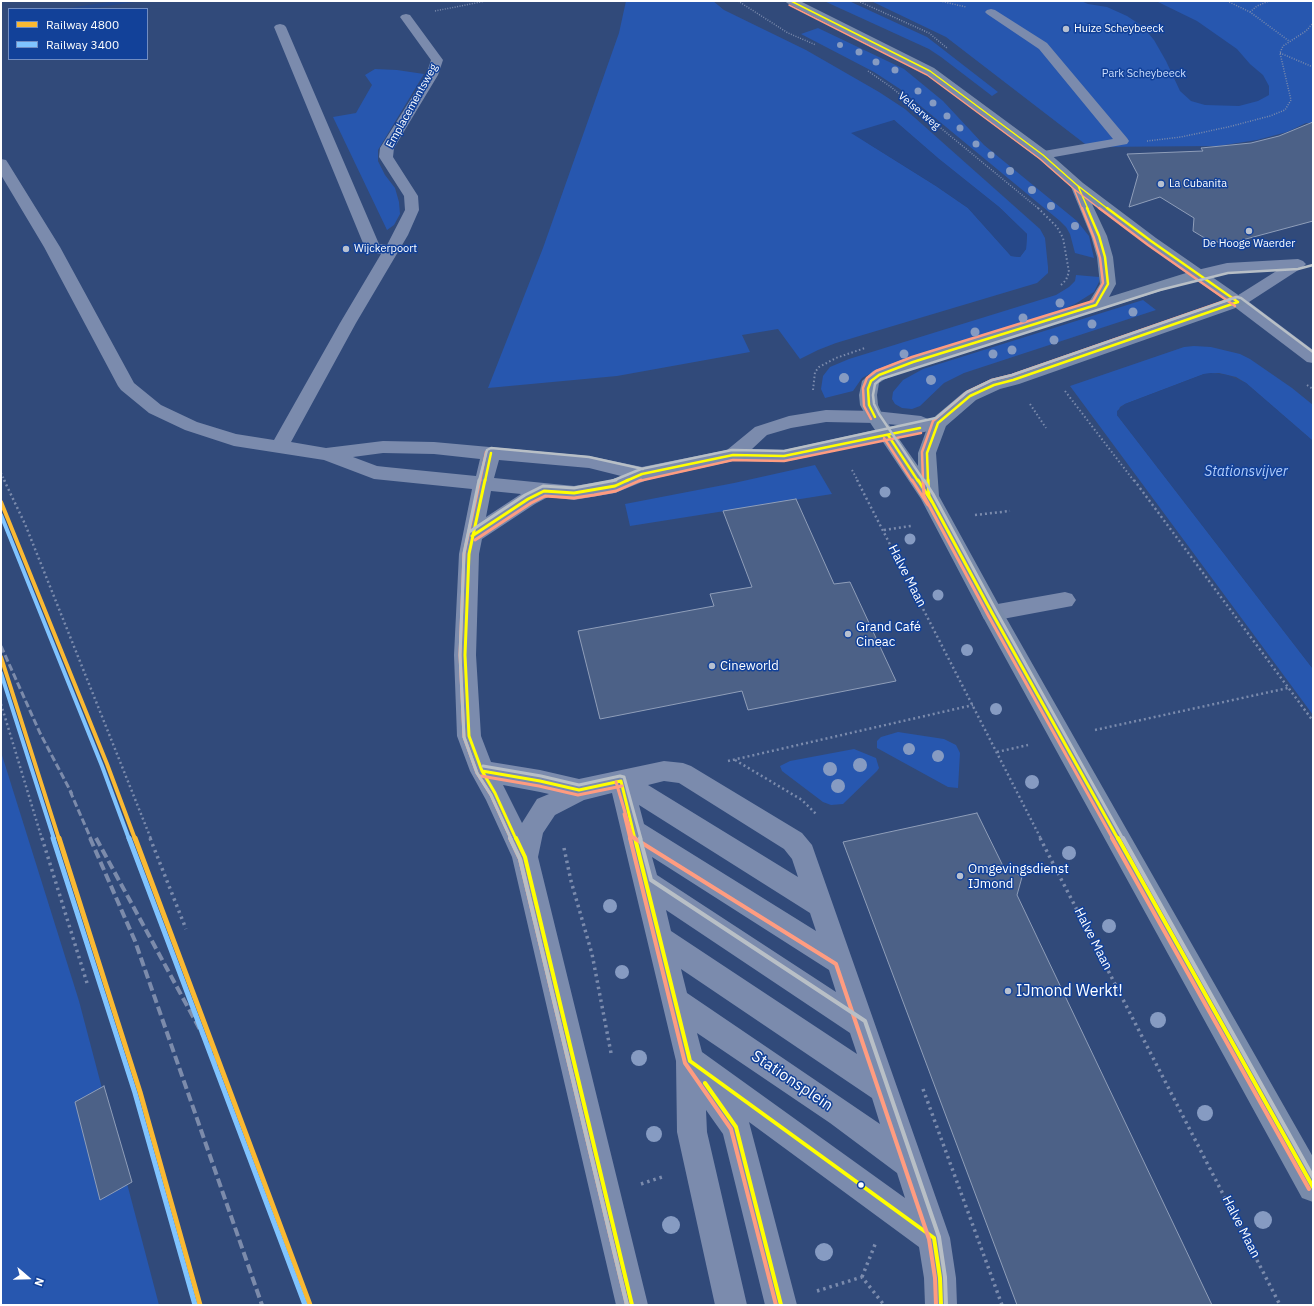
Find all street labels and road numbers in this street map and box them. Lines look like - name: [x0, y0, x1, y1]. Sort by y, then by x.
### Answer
- street label: Emplacementsweg: [383, 62, 441, 150]
- street label: Velserweg: [895, 90, 943, 132]
- street label: Halve Maan: [885, 542, 929, 610]
- street label: Halve Maan: [1071, 905, 1115, 973]
- street label: Stationsplein: [747, 1047, 837, 1115]
- street label: Halve Maan: [1219, 1193, 1263, 1261]

